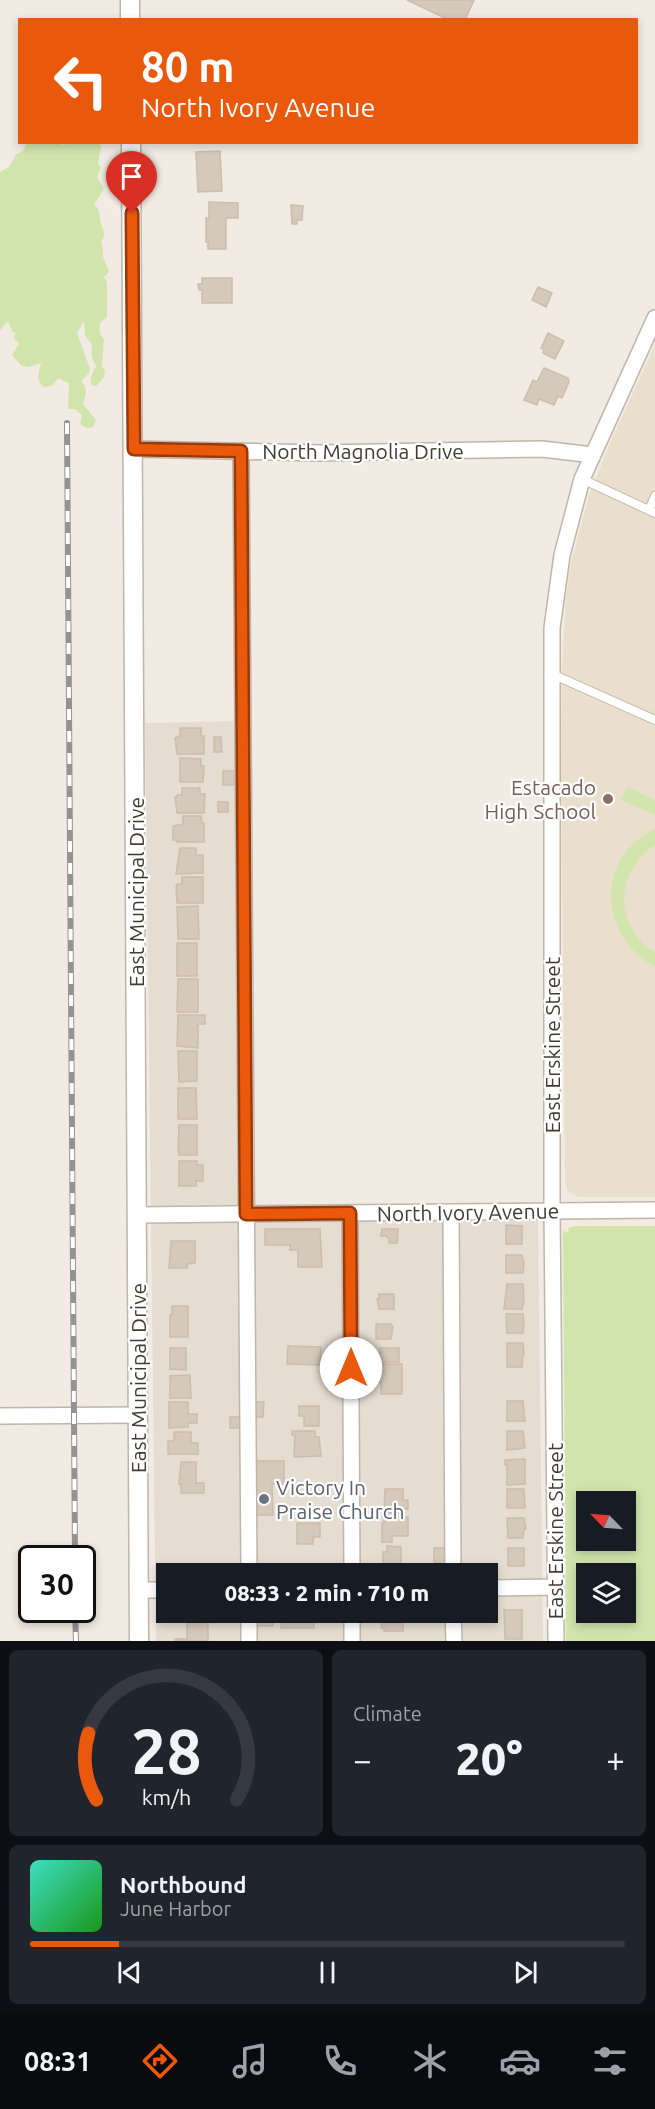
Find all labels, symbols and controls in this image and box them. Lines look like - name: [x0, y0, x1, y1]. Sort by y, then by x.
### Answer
- icon: left: [42, 42, 120, 120]
- text: 80 m: [141, 43, 235, 90]
- text: North Ivory Avenue: [141, 92, 375, 122]
- pin: [106, 151, 157, 213]
- icon: arrive: [115, 160, 148, 193]
- street label: North Magnolia Drive: [262, 439, 464, 463]
- place label: Estacado High School: [485, 775, 596, 823]
- marker: Estacado High School: [601, 792, 615, 806]
- street label: East Municipal Drive: [124, 797, 148, 987]
- street label: East Erskine Street: [540, 957, 564, 1133]
- street label: North Ivory Avenue: [377, 1198, 559, 1226]
- street label: East Municipal Drive: [126, 1283, 150, 1473]
- position arrow: [319, 1336, 383, 1400]
- street label: East Erskine Street: [543, 1443, 567, 1619]
- place label: Victory In Praise Church: [276, 1475, 404, 1523]
- north arrow: [576, 1491, 636, 1551]
- map controls: [576, 1491, 636, 1623]
- marker: Victory In Praise Church: [257, 1492, 271, 1506]
- speed limit sign: 30: [18, 1545, 96, 1623]
- button: layers: [576, 1563, 636, 1623]
- text: 08:33 · 2 min · 710 m: [225, 1580, 429, 1605]
- text: Climate: [353, 1702, 422, 1725]
- text: 28: [131, 1716, 201, 1786]
- text: 20°: [455, 1733, 523, 1784]
- text: −: [353, 1741, 372, 1778]
- text: +: [606, 1741, 625, 1778]
- text: km/h: [141, 1785, 191, 1809]
- text: Northbound: [120, 1872, 246, 1897]
- text: June Harbor: [120, 1897, 231, 1920]
- icon: previous: [113, 1956, 146, 1989]
- icon: pause: [311, 1956, 344, 1989]
- icon: next: [509, 1956, 542, 1989]
- icon: directions: [139, 2040, 181, 2082]
- icon: music: [229, 2040, 271, 2082]
- icon: phone: [319, 2040, 361, 2082]
- icon: climate: [409, 2040, 451, 2082]
- icon: car: [499, 2040, 541, 2082]
- icon: filters: [589, 2040, 631, 2082]
- text: 08:31: [24, 2046, 92, 2076]

